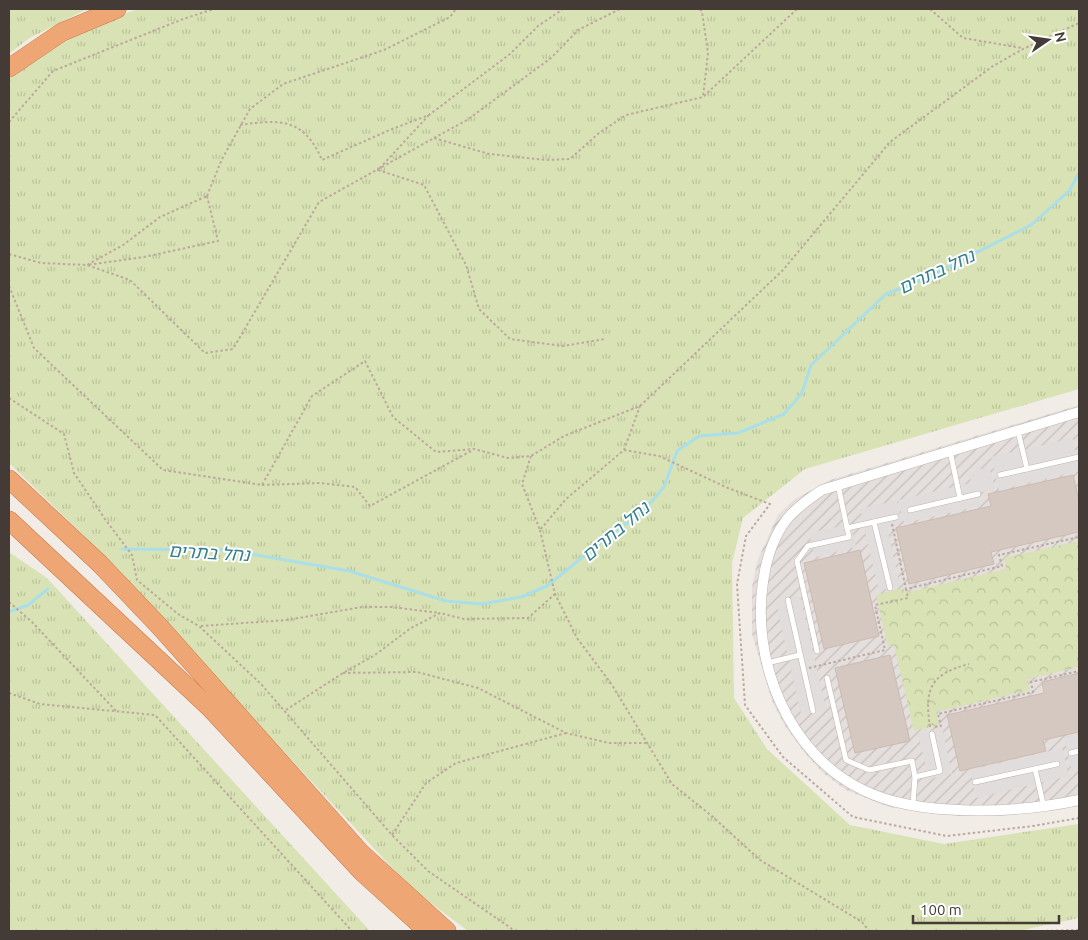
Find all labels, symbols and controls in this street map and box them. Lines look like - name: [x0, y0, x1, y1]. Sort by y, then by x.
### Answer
- north arrow: [1023, 15, 1073, 65]
- text: N: [1052, 30, 1070, 44]
- water label: נחל בתרים: [895, 244, 978, 297]
- water label: נחל בתרים: [577, 496, 654, 565]
- water label: נחל בתרים: [168, 540, 251, 564]
- scale bar: [913, 892, 1059, 924]
- text: 100 m: [920, 901, 962, 918]

